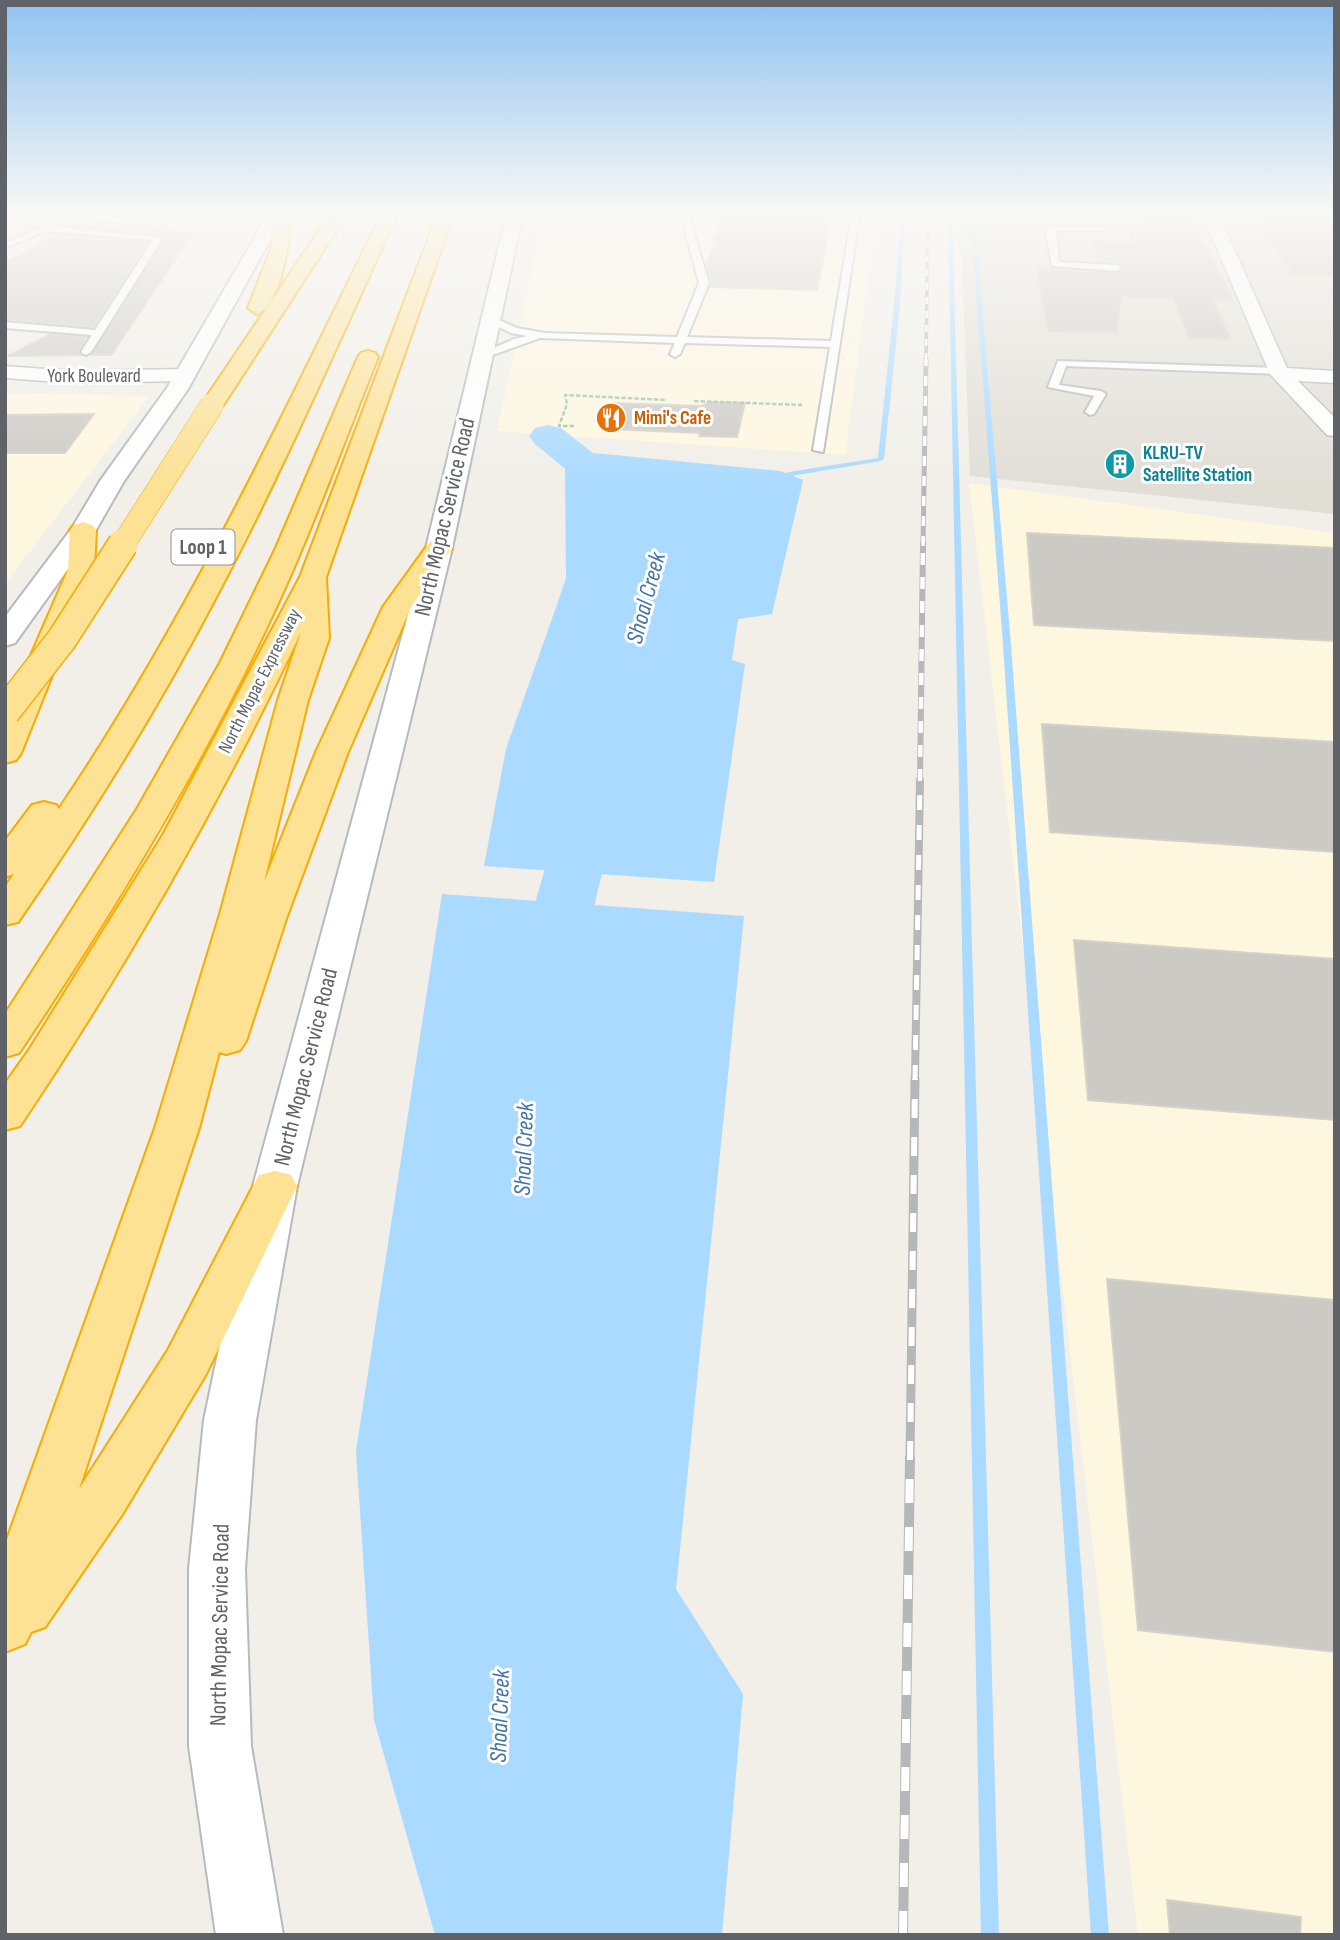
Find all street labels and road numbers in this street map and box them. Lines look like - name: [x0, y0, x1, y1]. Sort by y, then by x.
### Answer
- street label: York Boulevard: [47, 365, 141, 388]
- street label: North Mopac Service Road: [409, 415, 481, 619]
- road number: Loop 1: [172, 530, 234, 564]
- street label: North Mopac Expressway: [214, 604, 307, 757]
- street label: North Mopac Service Road: [268, 965, 344, 1169]
- street label: North Mopac Service Road: [204, 1524, 236, 1726]

